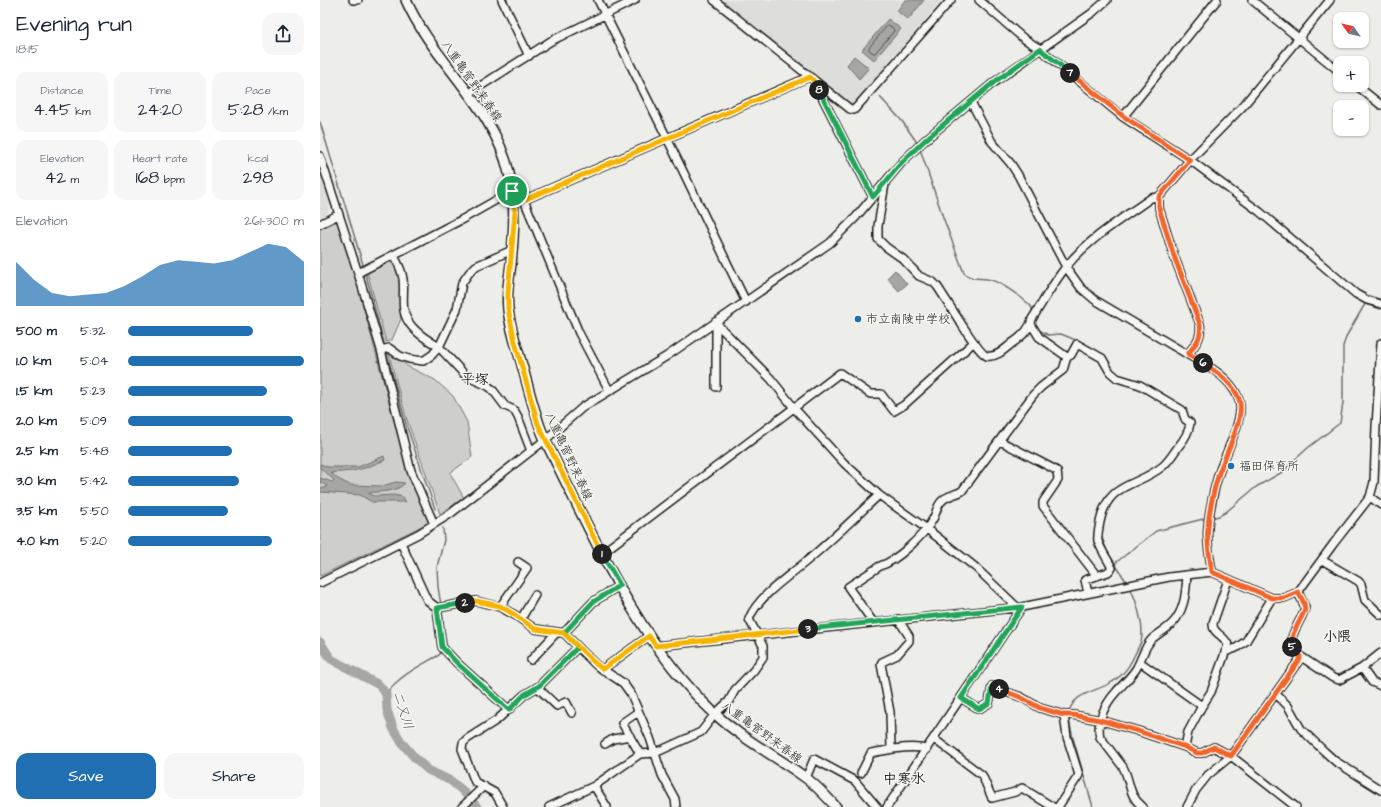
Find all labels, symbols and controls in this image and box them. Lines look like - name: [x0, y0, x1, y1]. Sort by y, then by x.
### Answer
- text: Evening run: [16, 9, 132, 40]
- north arrow: [1333, 12, 1369, 48]
- map controls: [1333, 12, 1369, 136]
- button: share: [262, 13, 304, 55]
- street label: 八重亀菅野来春線: [437, 37, 506, 125]
- text: 18:15: [16, 40, 39, 58]
- button: +: [1333, 56, 1369, 92]
- pin: 7: [1060, 63, 1080, 83]
- text: 7: [1067, 65, 1073, 80]
- pin: 8: [809, 80, 829, 100]
- text: 8: [815, 82, 823, 97]
- text: Distance: [41, 83, 83, 98]
- text: Time: [148, 83, 172, 98]
- text: Pace: [245, 83, 271, 98]
- text: 4.45: [33, 98, 71, 122]
- text: 24:20: [138, 98, 182, 122]
- text: 5:28: [228, 98, 263, 122]
- button: −: [1333, 100, 1369, 136]
- text: km: [71, 104, 91, 119]
- text: /km: [263, 104, 288, 119]
- text: Elevation: [40, 151, 84, 166]
- text: Heart rate: [132, 151, 188, 166]
- text: kcal: [247, 151, 269, 166]
- text: 42: [45, 166, 66, 190]
- text: 168: [135, 166, 159, 190]
- text: 298: [243, 166, 273, 190]
- text: m: [66, 172, 79, 187]
- text: bpm: [159, 172, 185, 187]
- pin: [495, 174, 529, 208]
- icon: arrive: [501, 180, 523, 202]
- text: Elevation: [16, 212, 67, 230]
- text: 261–300 m: [244, 212, 304, 230]
- place label: 市立南陵中学校: [866, 311, 950, 328]
- marker: 市立南陵中学校: [853, 314, 863, 324]
- text: 500 m: [16, 322, 57, 340]
- text: 5:32: [80, 322, 105, 340]
- text: 1.0 km: [16, 352, 51, 370]
- text: 5:04: [80, 352, 108, 370]
- pin: 6: [1193, 353, 1213, 373]
- text: 6: [1200, 355, 1206, 370]
- district label: 平塚: [461, 370, 489, 390]
- text: 1.5 km: [16, 382, 52, 400]
- text: 5:23: [80, 382, 105, 400]
- street label: 八重亀菅野来春線: [541, 409, 597, 503]
- text: 2.0 km: [16, 412, 57, 430]
- text: 5:09: [80, 412, 107, 430]
- text: 2.5 km: [16, 442, 58, 460]
- text: 5:48: [80, 442, 109, 460]
- place label: 福田保育所: [1239, 458, 1299, 475]
- marker: 福田保育所: [1226, 461, 1236, 471]
- text: 3.0 km: [16, 472, 56, 490]
- text: 5:42: [80, 472, 108, 490]
- text: 3.5 km: [16, 502, 57, 520]
- text: 5:50: [80, 502, 109, 520]
- text: 4.0 km: [16, 532, 58, 550]
- text: 5:20: [80, 532, 107, 550]
- pin: 1: [592, 544, 612, 564]
- text: 1: [601, 546, 603, 561]
- pin: 2: [455, 593, 475, 613]
- text: 2: [462, 595, 468, 610]
- pin: 3: [798, 619, 818, 639]
- text: 3: [805, 621, 811, 636]
- district label: 小隈: [1323, 627, 1351, 647]
- pin: 5: [1282, 637, 1302, 657]
- text: 5: [1288, 639, 1296, 654]
- pin: 4: [989, 679, 1009, 699]
- text: 4: [995, 681, 1003, 696]
- water label: 二又川: [388, 689, 418, 732]
- street label: 八重亀菅野来春線: [718, 697, 806, 767]
- button: Save: [16, 753, 156, 799]
- button: Share: [164, 753, 304, 799]
- district label: 中寒水: [883, 769, 926, 789]

